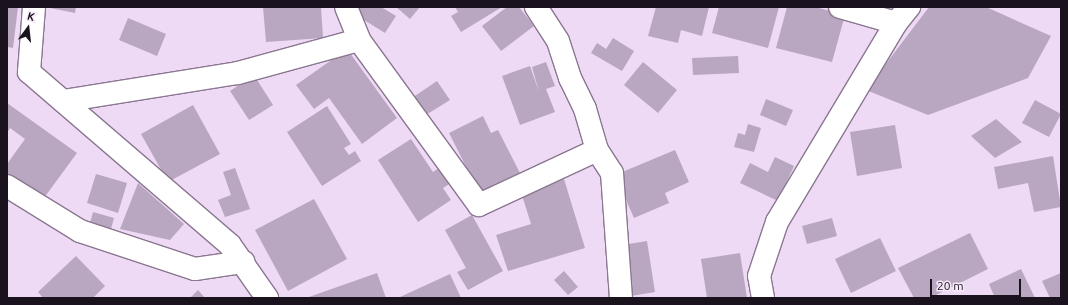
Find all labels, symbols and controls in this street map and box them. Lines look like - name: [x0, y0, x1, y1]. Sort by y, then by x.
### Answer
- north arrow: [8, 8, 48, 48]
- text: K: [26, 10, 36, 23]
- scale bar: [932, 271, 1023, 297]
- text: 20 m: [937, 279, 964, 292]

